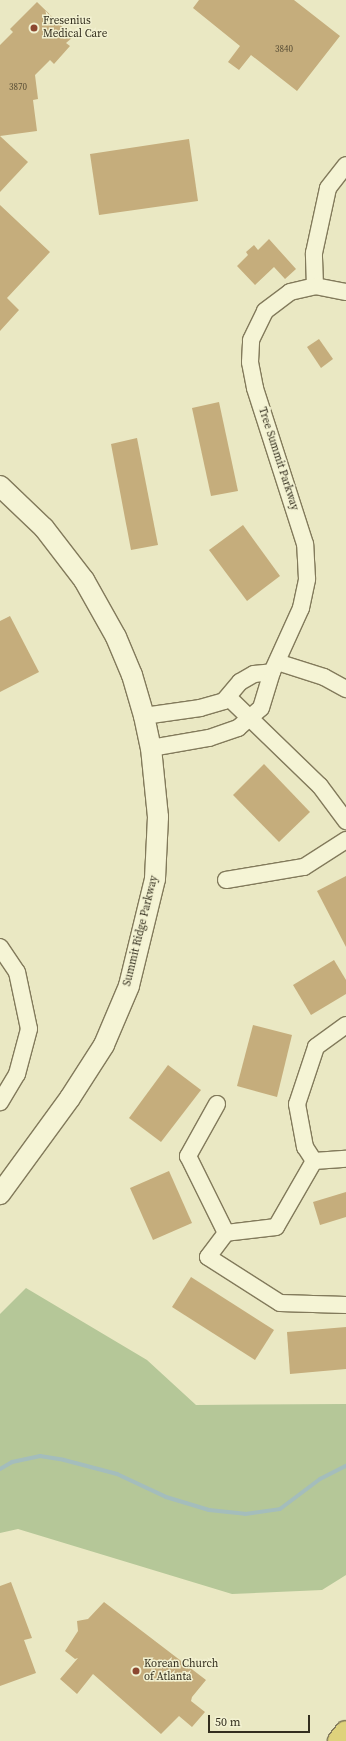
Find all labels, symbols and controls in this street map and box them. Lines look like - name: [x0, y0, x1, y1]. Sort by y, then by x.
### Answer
- place label: Fresenius Medical Care: [43, 15, 107, 41]
- marker: Fresenius Medical Care: [28, 22, 40, 34]
- house number: 3840: [275, 44, 293, 54]
- house number: 3870: [9, 82, 27, 92]
- street label: Tree Summit Parkway: [255, 406, 301, 512]
- street label: Summit Ridge Parkway: [121, 874, 161, 988]
- place label: Korean Church of Atlanta: [144, 1658, 218, 1684]
- marker: Korean Church of Atlanta: [131, 1666, 141, 1676]
- scale bar: [210, 1707, 312, 1733]
- text: 50 m: [215, 1714, 241, 1730]

